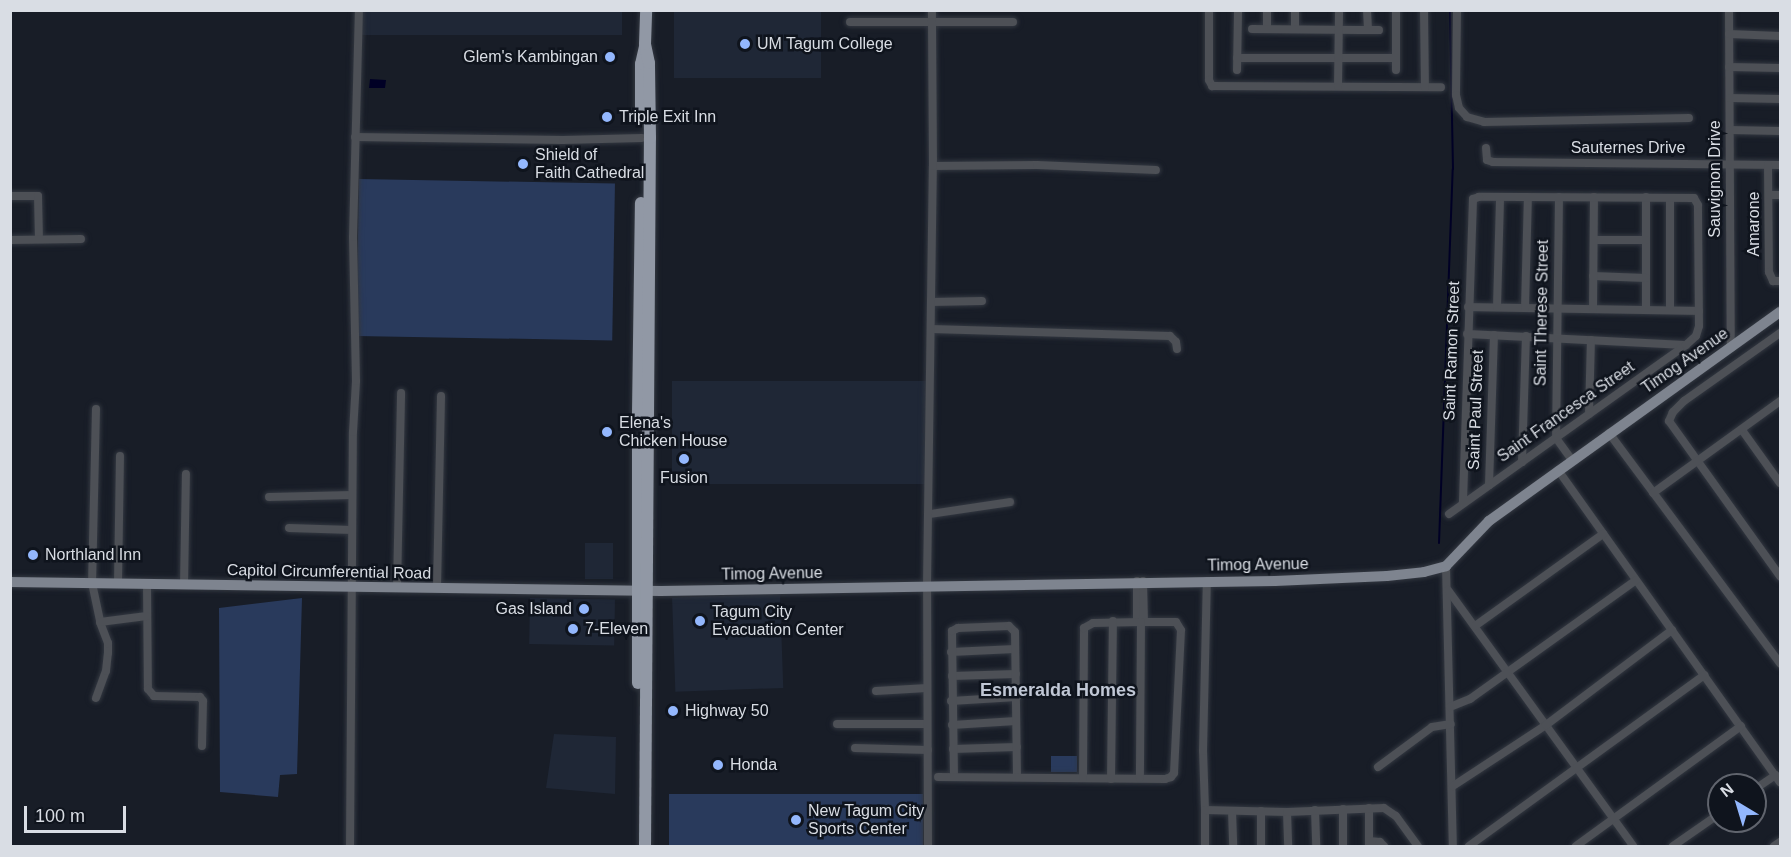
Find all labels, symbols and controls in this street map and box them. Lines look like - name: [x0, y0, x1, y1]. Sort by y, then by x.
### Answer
- place label: UM Tagum College: [757, 34, 893, 54]
- marker: UM Tagum College: [738, 37, 752, 51]
- place label: Glem's Kambingan: [463, 47, 598, 67]
- marker: Glem's Kambingan: [603, 50, 617, 64]
- place label: Triple Exit Inn: [619, 107, 716, 127]
- marker: Triple Exit Inn: [600, 110, 614, 124]
- street label: Sauvignon Drive: [1705, 120, 1725, 238]
- street label: Sauternes Drive: [1571, 138, 1685, 158]
- place label: Shield of Faith Cathedral: [535, 145, 644, 183]
- marker: Shield of Faith Cathedral: [516, 157, 530, 171]
- street label: Amarone: [1744, 192, 1764, 256]
- street label: Saint Therese Street: [1531, 239, 1553, 387]
- street label: Saint Ramon Street: [1440, 281, 1464, 421]
- street label: Timog Avenue: [1638, 324, 1732, 398]
- street label: Saint Paul Street: [1464, 350, 1488, 470]
- street label: Saint Francesca Street: [1494, 357, 1638, 467]
- place label: Elena's Chicken House: [619, 413, 728, 451]
- marker: Elena's Chicken House: [600, 425, 614, 439]
- marker: Fusion: [677, 452, 691, 466]
- place label: Fusion: [660, 468, 708, 488]
- place label: Northland Inn: [45, 545, 141, 565]
- marker: Northland Inn: [26, 548, 40, 562]
- street label: Timog Avenue: [1207, 555, 1309, 575]
- street label: Capitol Circumferential Road: [227, 561, 431, 583]
- street label: Timog Avenue: [721, 564, 823, 584]
- place label: Gas Island: [496, 599, 572, 619]
- marker: Gas Island: [577, 602, 591, 616]
- place label: Tagum City Evacuation Center: [712, 602, 844, 640]
- marker: Tagum City Evacuation Center: [693, 614, 707, 628]
- place label: 7-Eleven: [585, 619, 648, 639]
- marker: 7-Eleven: [566, 622, 580, 636]
- district label: Esmeralda Homes: [980, 679, 1136, 701]
- place label: Highway 50: [685, 701, 769, 721]
- marker: Highway 50: [666, 704, 680, 718]
- place label: Honda: [730, 755, 777, 775]
- marker: Honda: [711, 758, 725, 772]
- north arrow: [1707, 773, 1767, 833]
- text: N: [1717, 780, 1737, 800]
- scale bar: [27, 794, 129, 832]
- place label: New Tagum City Sports Center: [808, 801, 924, 839]
- text: 100 m: [35, 806, 85, 826]
- marker: New Tagum City Sports Center: [789, 813, 803, 827]

